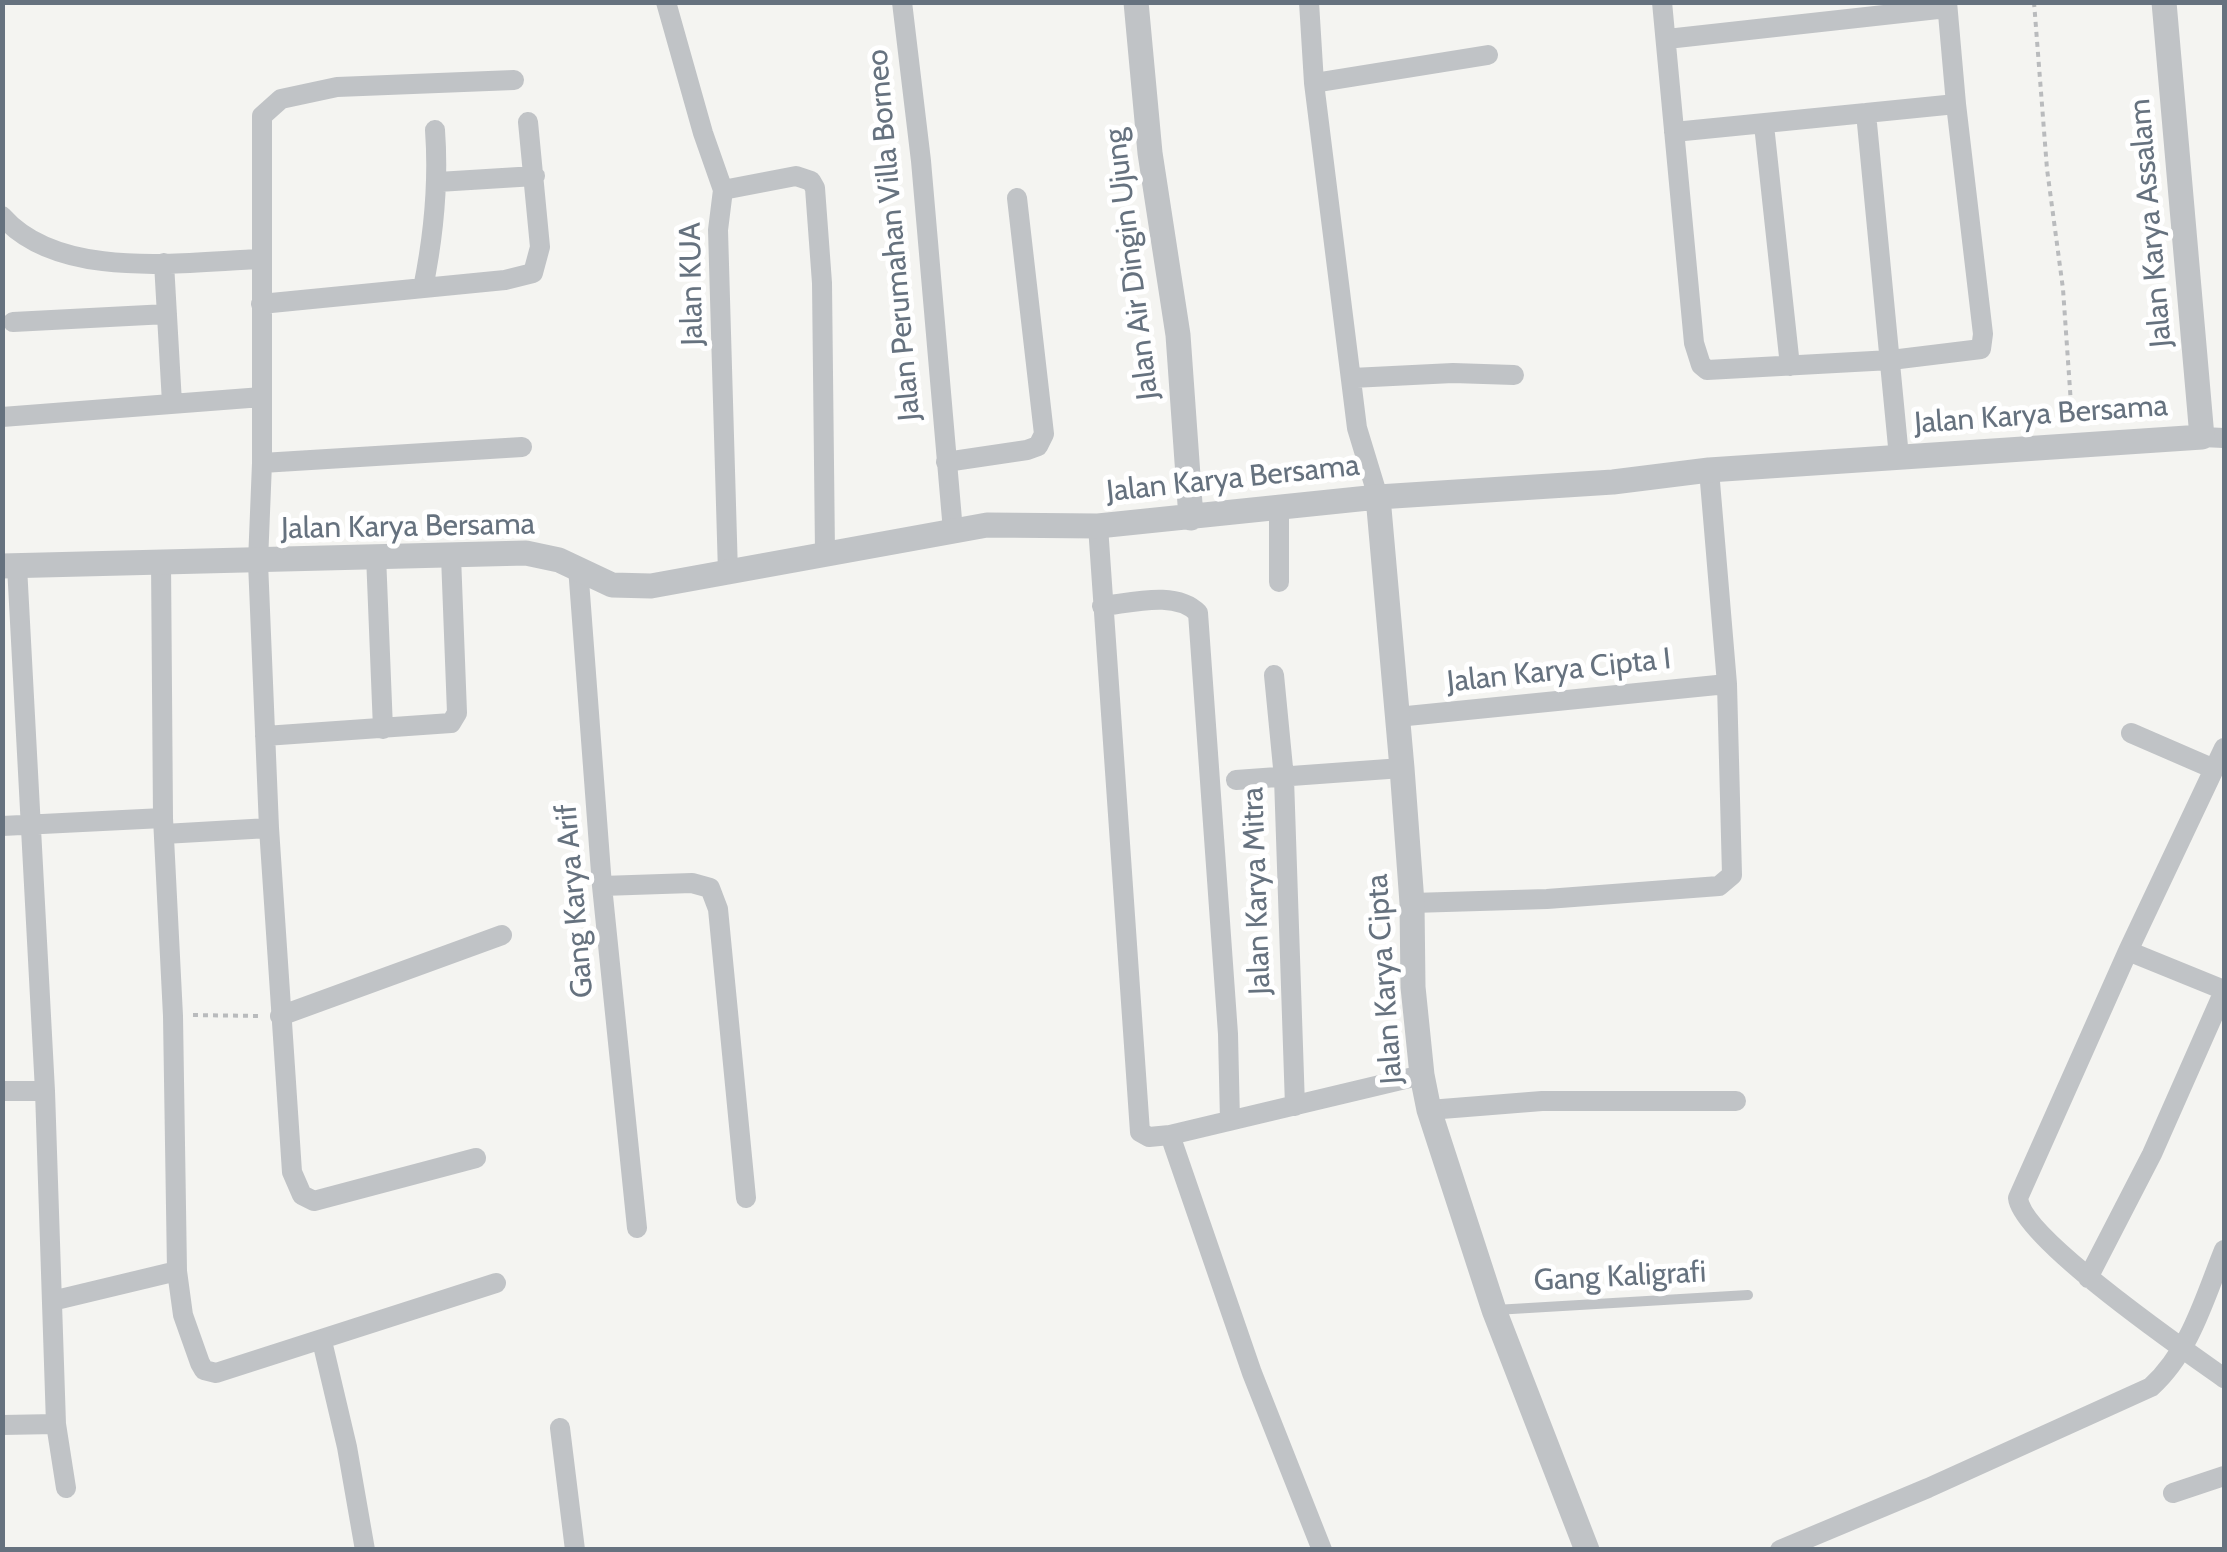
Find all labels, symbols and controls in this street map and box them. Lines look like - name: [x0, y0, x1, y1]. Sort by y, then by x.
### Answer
- street label: Jalan Perumahan Villa Borneo: [860, 48, 928, 422]
- street label: Jalan Karya Assalam: [2122, 97, 2180, 349]
- street label: Jalan Air Dingin Ujung: [1097, 126, 1167, 402]
- street label: Jalan KUA: [673, 222, 711, 346]
- street label: Jalan Karya Bersama: [1913, 388, 2169, 442]
- street label: Jalan Karya Bersama: [1105, 448, 1361, 510]
- street label: Jalan Karya Bersama: [281, 507, 535, 547]
- street label: Jalan Karya Cipta I: [1445, 641, 1673, 701]
- street label: Jalan Karya Mitra: [1235, 786, 1279, 996]
- street label: Gang Karya Arif: [549, 803, 601, 999]
- street label: Jalan Karya Cipta: [1360, 873, 1410, 1085]
- street label: Gang Kaligrafi: [1533, 1255, 1707, 1299]

